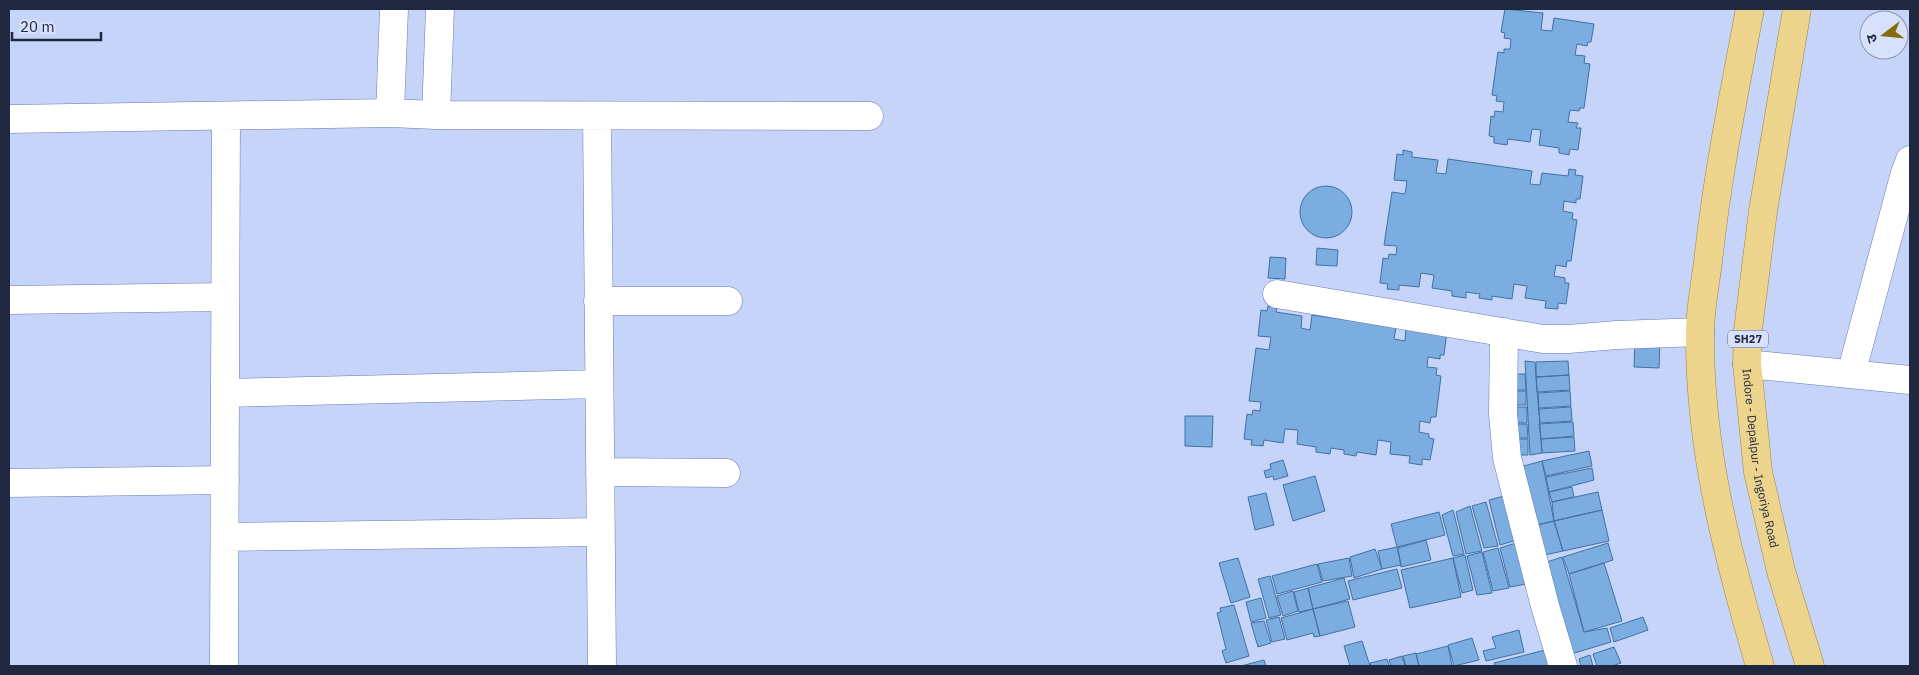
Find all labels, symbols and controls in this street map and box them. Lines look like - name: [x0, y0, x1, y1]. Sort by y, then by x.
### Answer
- scale bar: [12, 10, 101, 42]
- north arrow: [1859, 10, 1909, 60]
- text: 20 m: [20, 17, 55, 36]
- text: उ: [1862, 31, 1881, 45]
- road number: SH27: [1728, 330, 1768, 348]
- street label: Indore - Depalpur - Ingoriya Road: [1740, 368, 1783, 549]

